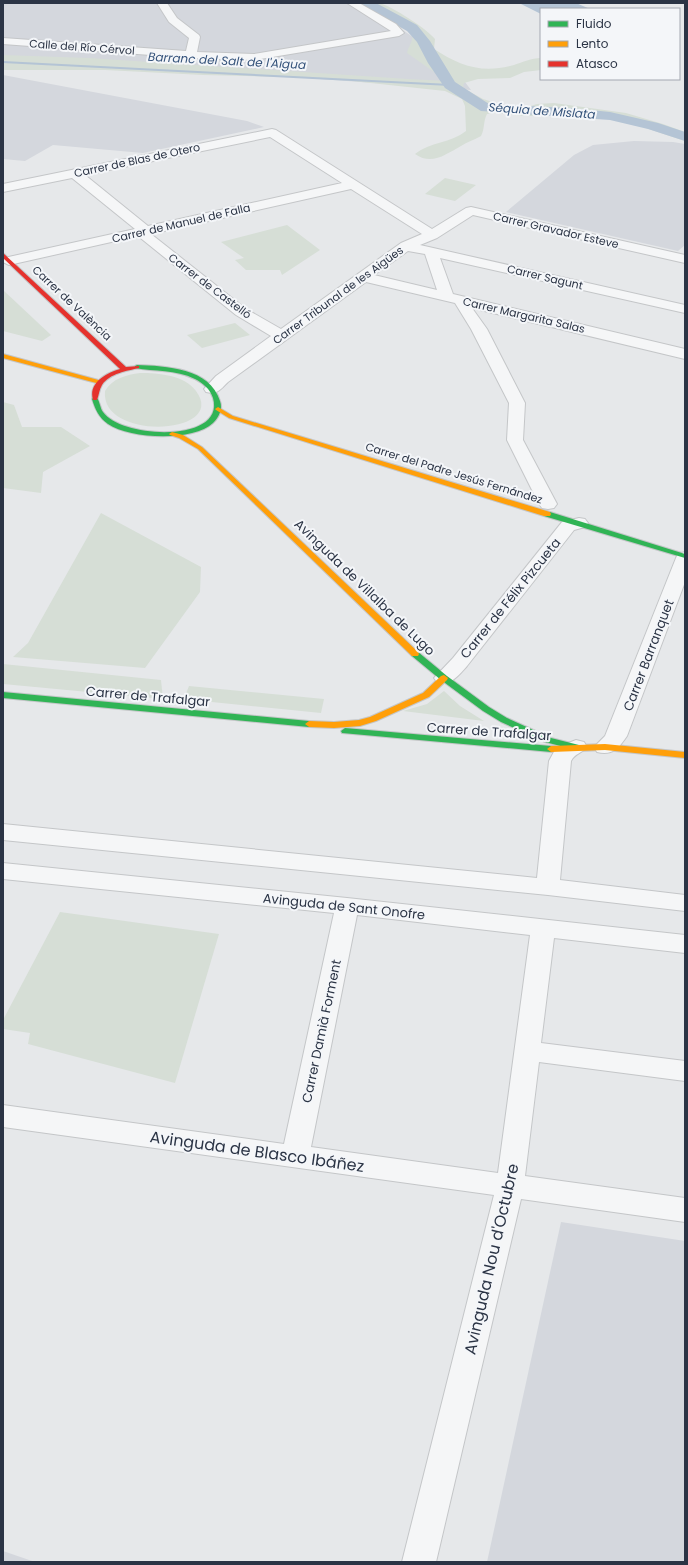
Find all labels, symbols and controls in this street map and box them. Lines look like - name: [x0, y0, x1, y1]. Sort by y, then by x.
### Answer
- legend: [540, 8, 680, 80]
- text: Fluido: [576, 15, 612, 32]
- street label: Calle del Río Cérvol: [29, 35, 135, 59]
- text: Lento: [576, 35, 609, 52]
- water label: Barranc del Salt de l'Aigua: [148, 48, 306, 73]
- text: Atasco: [576, 55, 618, 72]
- water label: Séquia de Mislata: [488, 98, 596, 123]
- street label: Carrer de Blas de Otero: [72, 139, 202, 181]
- street label: Carrer de Manuel de Falla: [110, 199, 252, 247]
- street label: Carrer Gravador Esteve: [492, 208, 621, 252]
- street label: Carrer Tribunal de les Aigües: [269, 242, 407, 348]
- street label: Carrer de Castelló: [165, 249, 255, 323]
- street label: Carrer Sagunt: [505, 260, 585, 294]
- street label: Carrer de València: [29, 262, 115, 344]
- street label: Carrer Margarita Salas: [461, 293, 587, 337]
- street label: Carrer del Padre Jesús Fernández: [364, 438, 544, 508]
- street label: Avinguda de Villalba de Lugo: [290, 515, 439, 660]
- street label: Carrer de Félix Pizcueta: [456, 534, 565, 663]
- street label: Carrer Barranquet: [618, 596, 679, 714]
- street label: Carrer de Trafalgar: [85, 682, 211, 711]
- street label: Carrer de Trafalgar: [426, 718, 552, 745]
- street label: Avinguda de Sant Onofre: [262, 889, 426, 924]
- street label: Carrer Damià Forment: [297, 957, 346, 1104]
- street label: Avinguda de Blasco Ibáñez: [148, 1125, 366, 1178]
- street label: Avinguda Nou d'Octubre: [458, 1161, 525, 1357]

